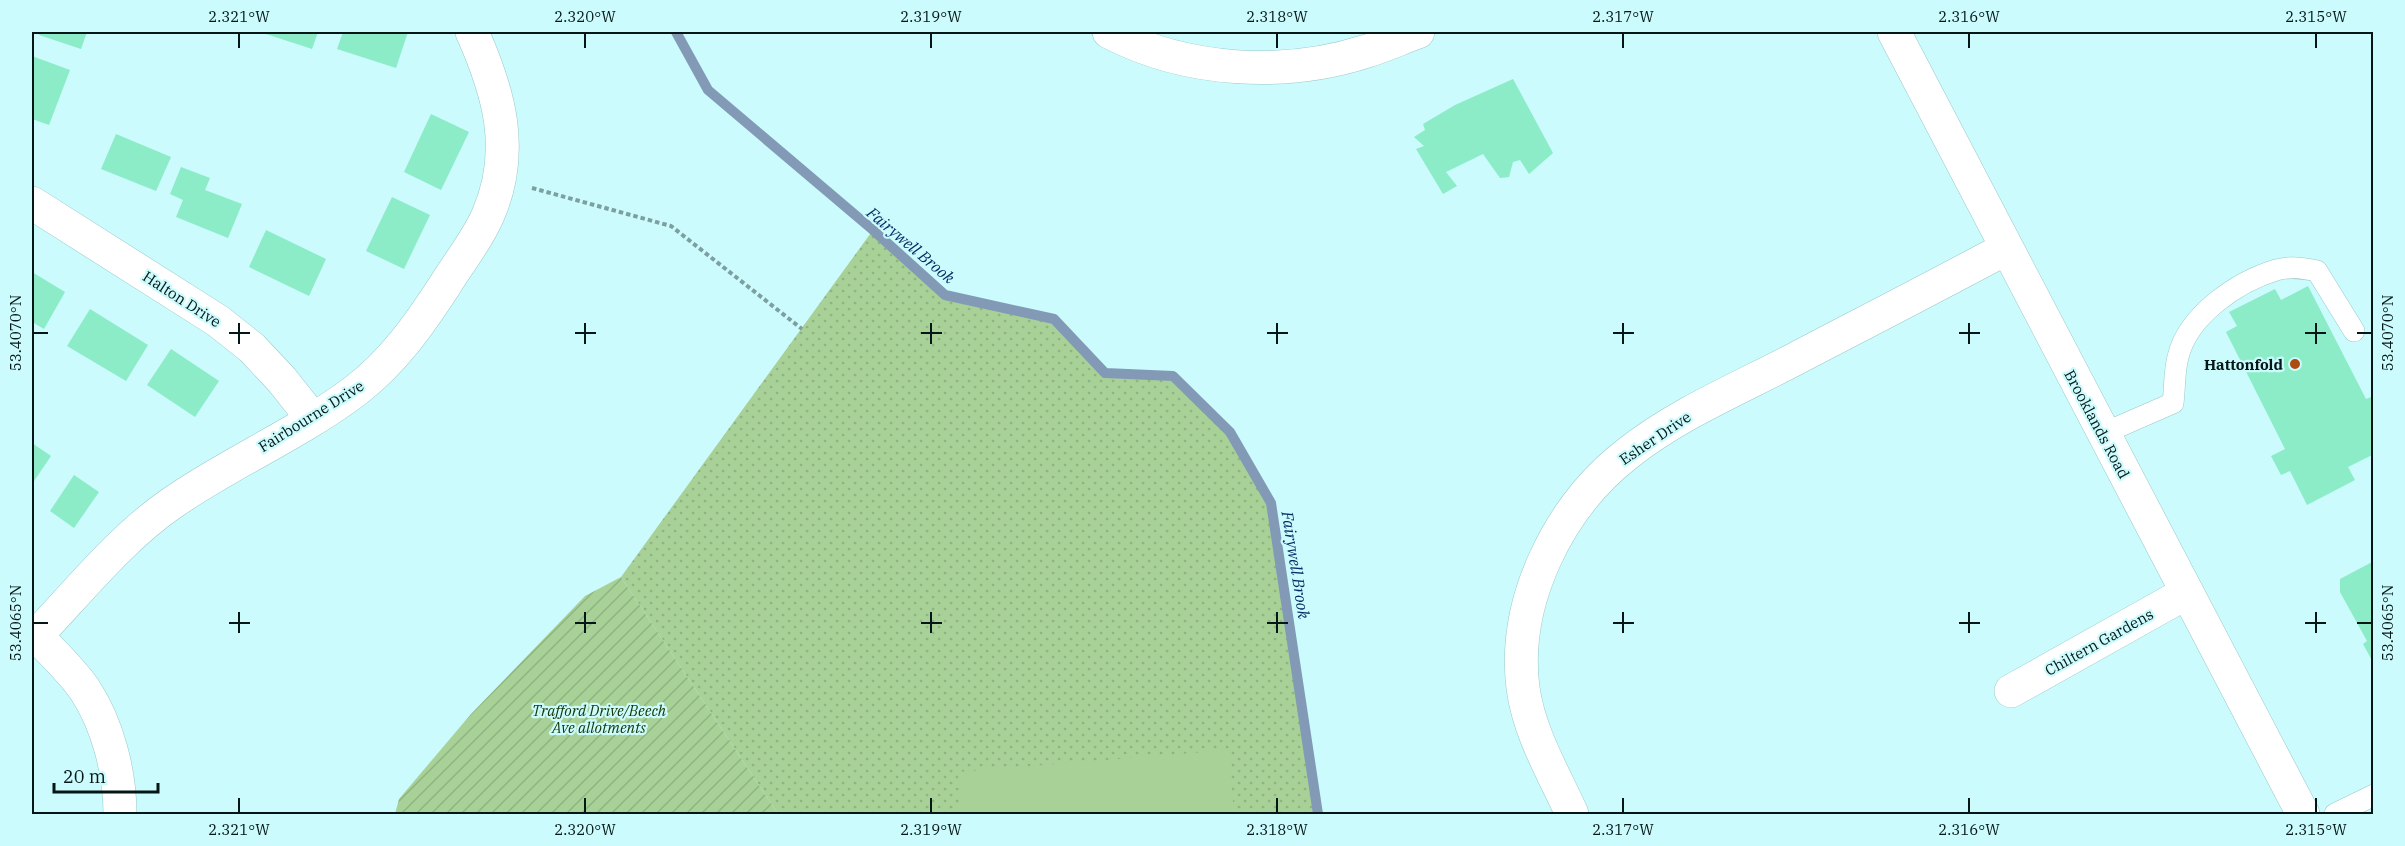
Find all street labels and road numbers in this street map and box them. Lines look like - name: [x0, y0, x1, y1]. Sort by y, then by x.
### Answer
- street label: Halton Drive: [139, 267, 225, 331]
- street label: Brooklands Road: [2060, 366, 2134, 482]
- street label: Fairbourne Drive: [255, 376, 367, 456]
- street label: Esher Drive: [1616, 407, 1694, 469]
- street label: Chiltern Gardens: [2041, 604, 2157, 680]

